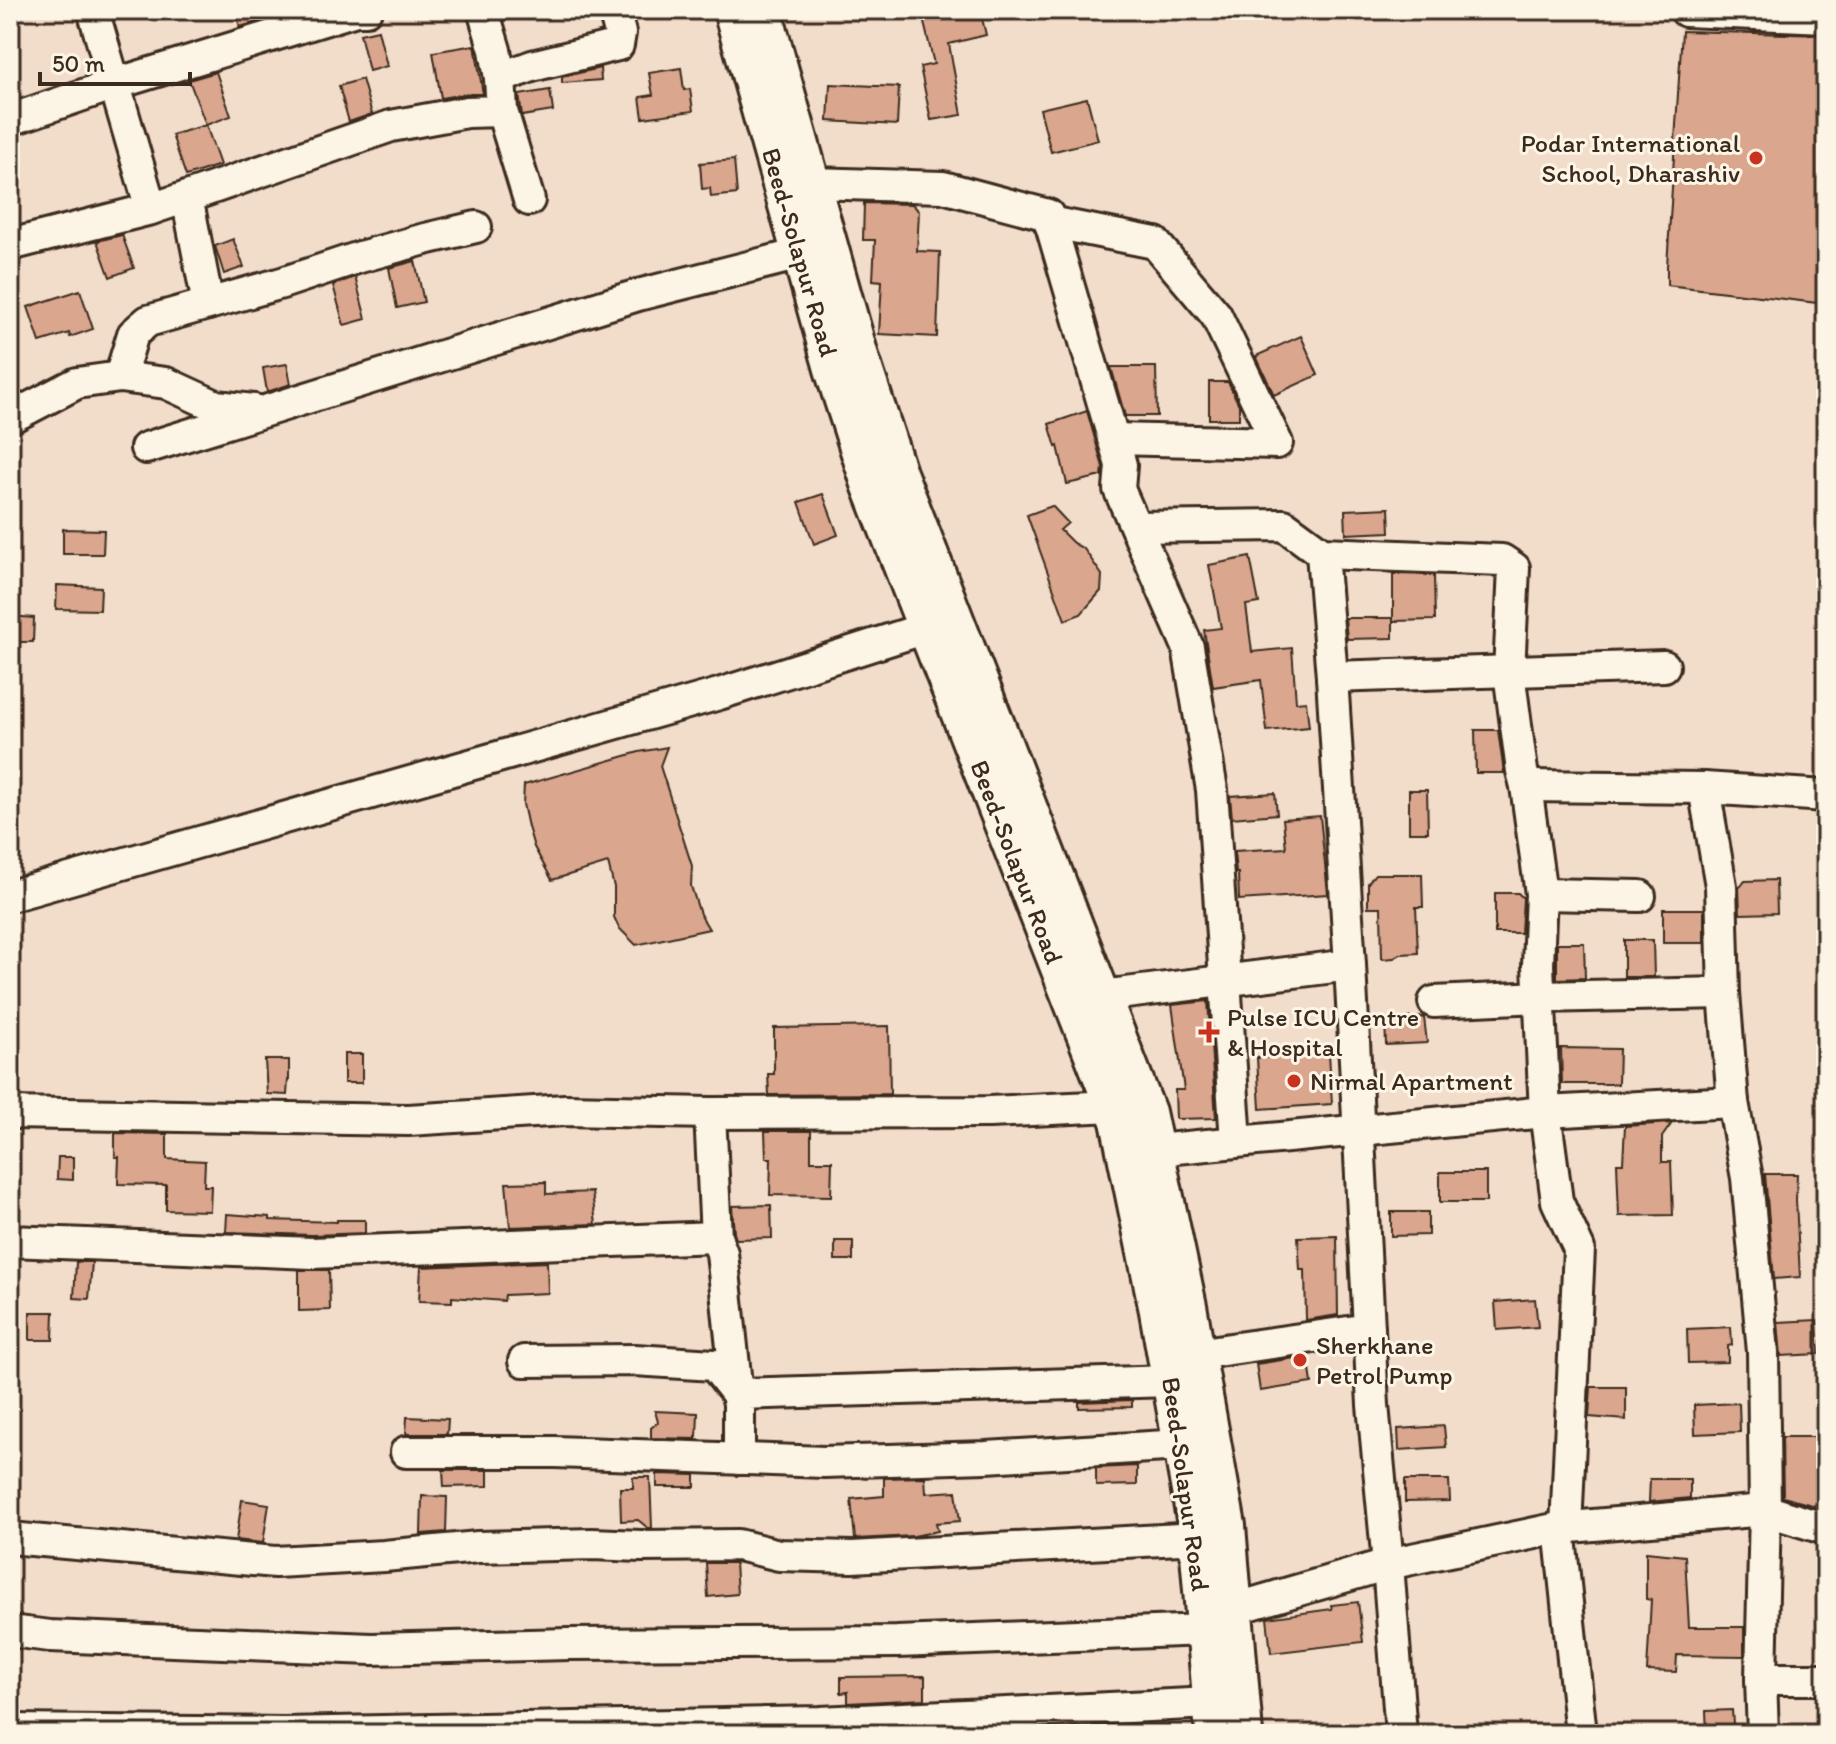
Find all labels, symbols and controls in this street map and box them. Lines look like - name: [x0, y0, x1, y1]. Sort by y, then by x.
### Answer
- scale bar: [40, 36, 190, 86]
- text: 50 m: [52, 49, 105, 78]
- place label: Podar International School, Dharashiv: [1521, 127, 1740, 189]
- street label: Beed-Solapur Road: [755, 144, 845, 360]
- marker: Podar International School, Dharashiv: [1747, 149, 1765, 167]
- street label: Beed-Solapur Road: [963, 756, 1071, 968]
- place label: Pulse ICU Centre & Hospital: [1227, 1001, 1419, 1063]
- marker: Pulse ICU Centre & Hospital: [1198, 1021, 1220, 1043]
- place label: Nirmal Apartment: [1310, 1065, 1513, 1097]
- marker: Nirmal Apartment: [1285, 1072, 1303, 1090]
- place label: Sherkhane Petrol Pump: [1316, 1329, 1452, 1391]
- marker: Sherkhane Petrol Pump: [1291, 1351, 1309, 1369]
- street label: Beed-Solapur Road: [1155, 1375, 1217, 1593]

